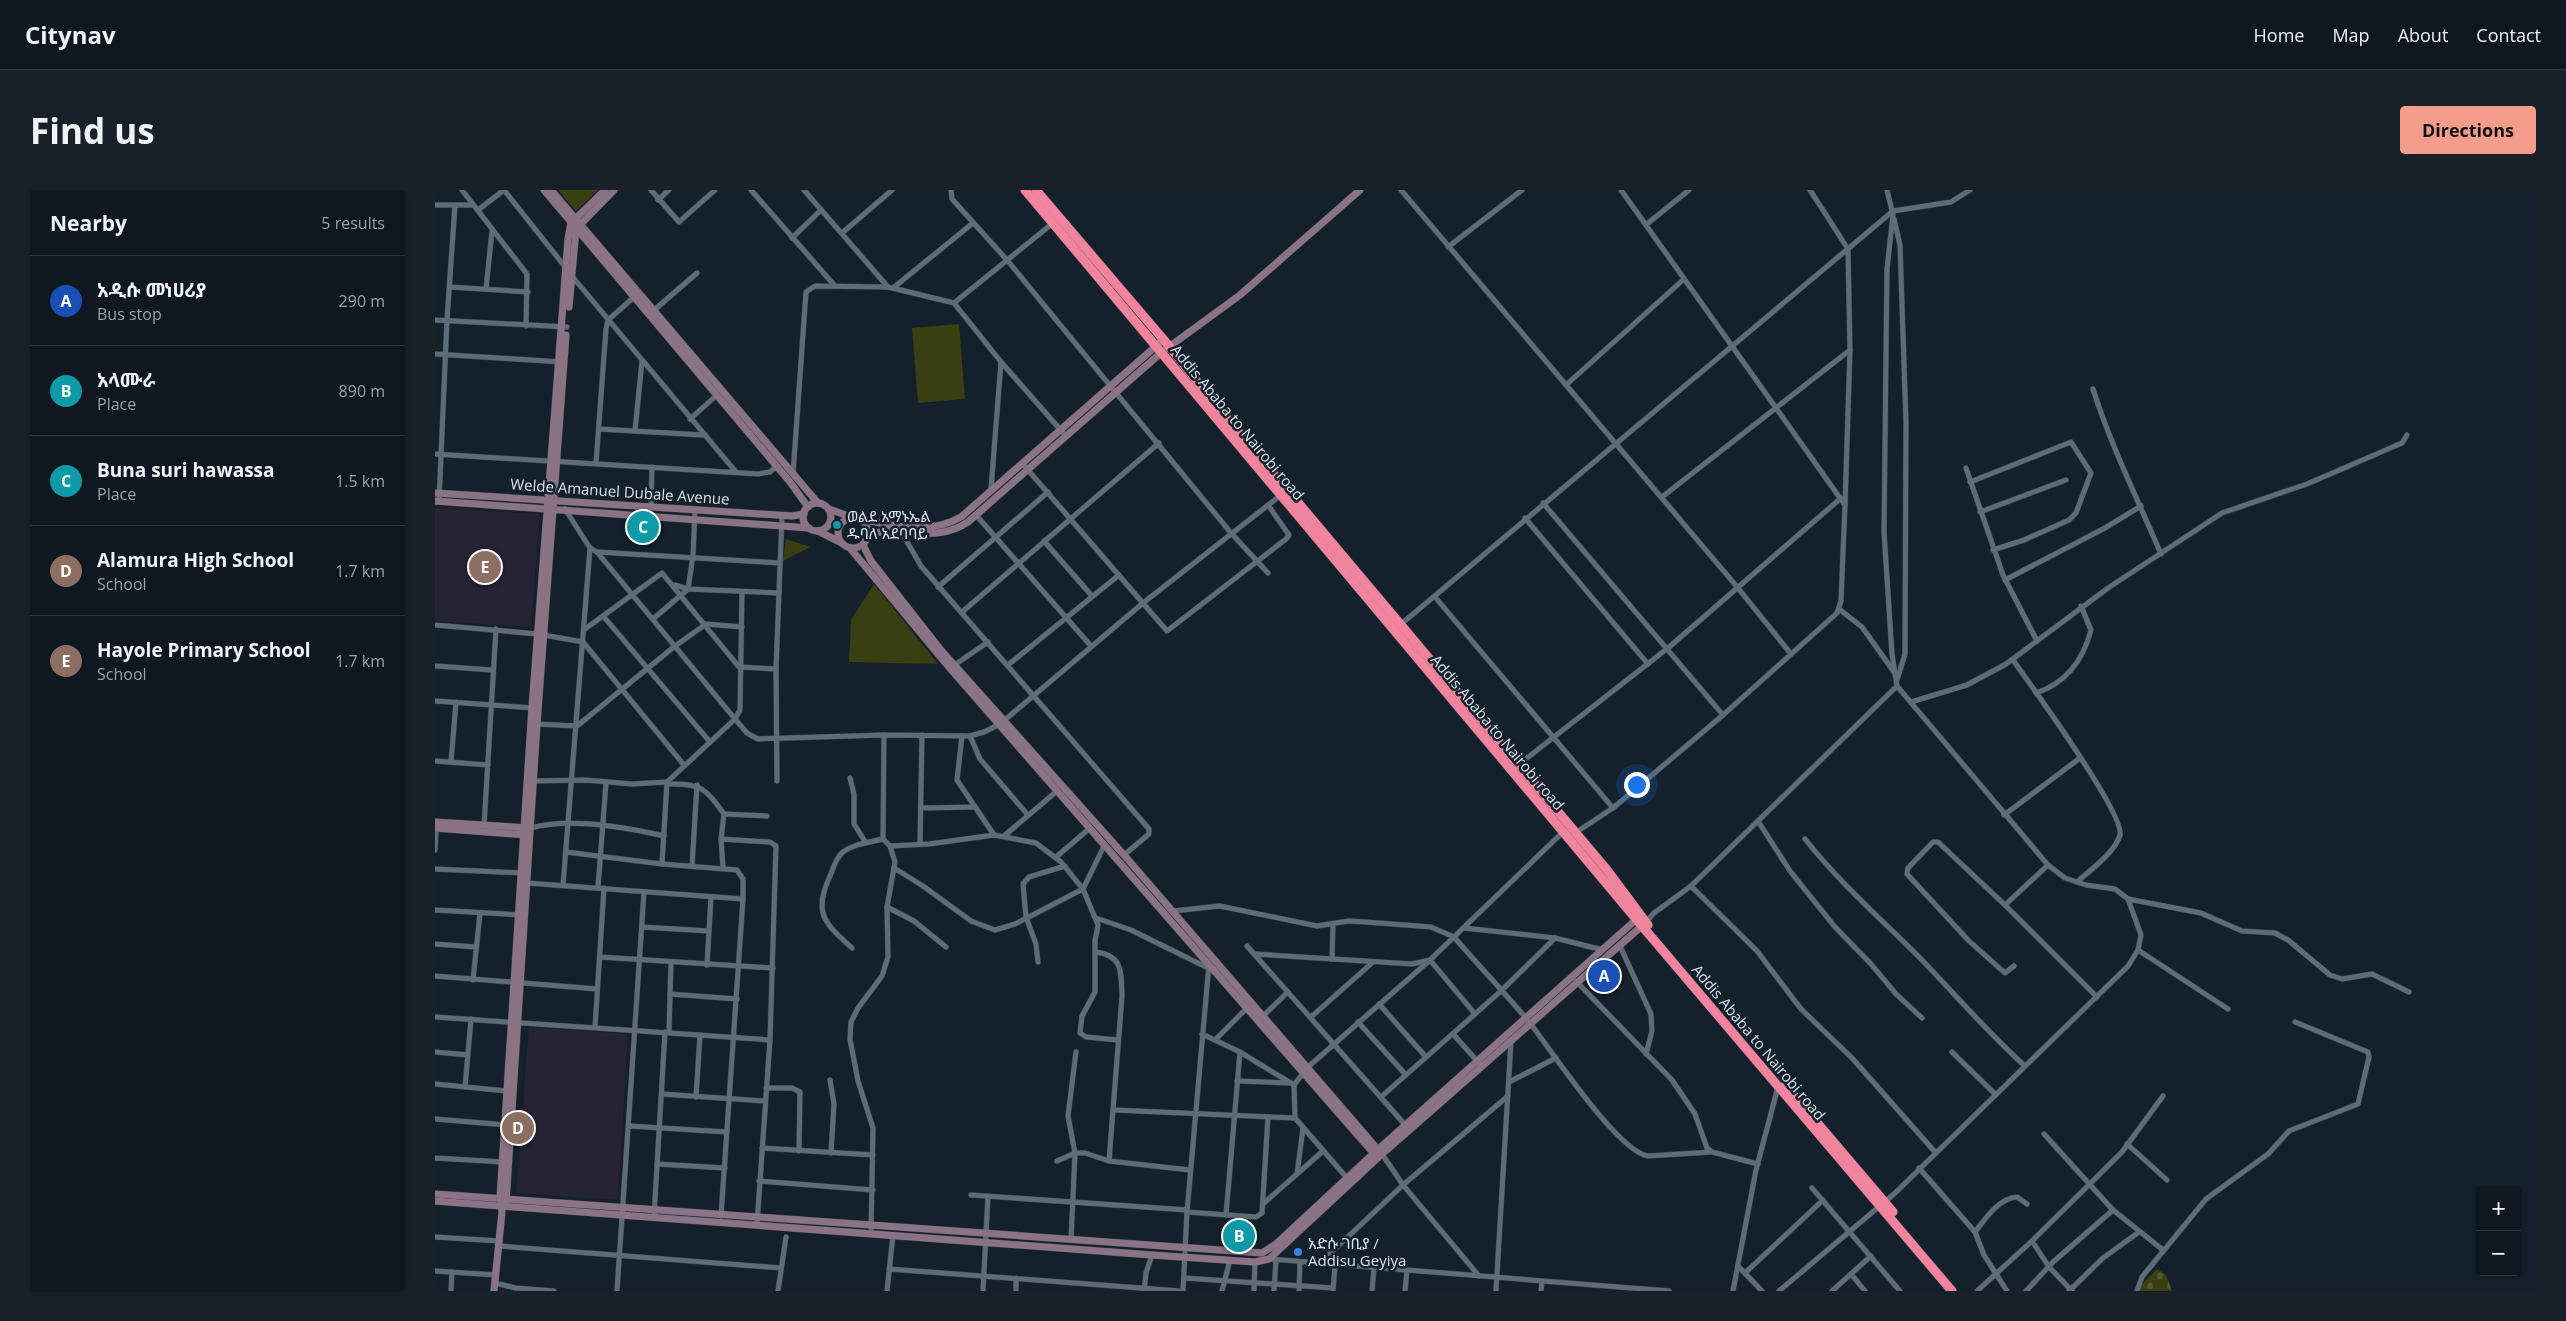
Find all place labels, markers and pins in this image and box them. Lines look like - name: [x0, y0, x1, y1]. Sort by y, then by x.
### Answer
- place label: ወልደ አማኑኤል ዱባለ አደባባይ: [847, 506, 931, 543]
- pin: C: [627, 508, 659, 546]
- marker: ወልደ አማኑኤል ዱባለ አደባባይ: [831, 519, 843, 531]
- pin: E: [469, 548, 501, 586]
- pin: A: [1588, 957, 1620, 995]
- pin: D: [502, 1109, 534, 1147]
- pin: B: [1223, 1217, 1255, 1255]
- place label: አድሱ ገቢያ / Addisu Geyiya: [1308, 1233, 1406, 1270]
- marker: አድሱ ገቢያ / Addisu Geyiya: [1292, 1246, 1304, 1258]

